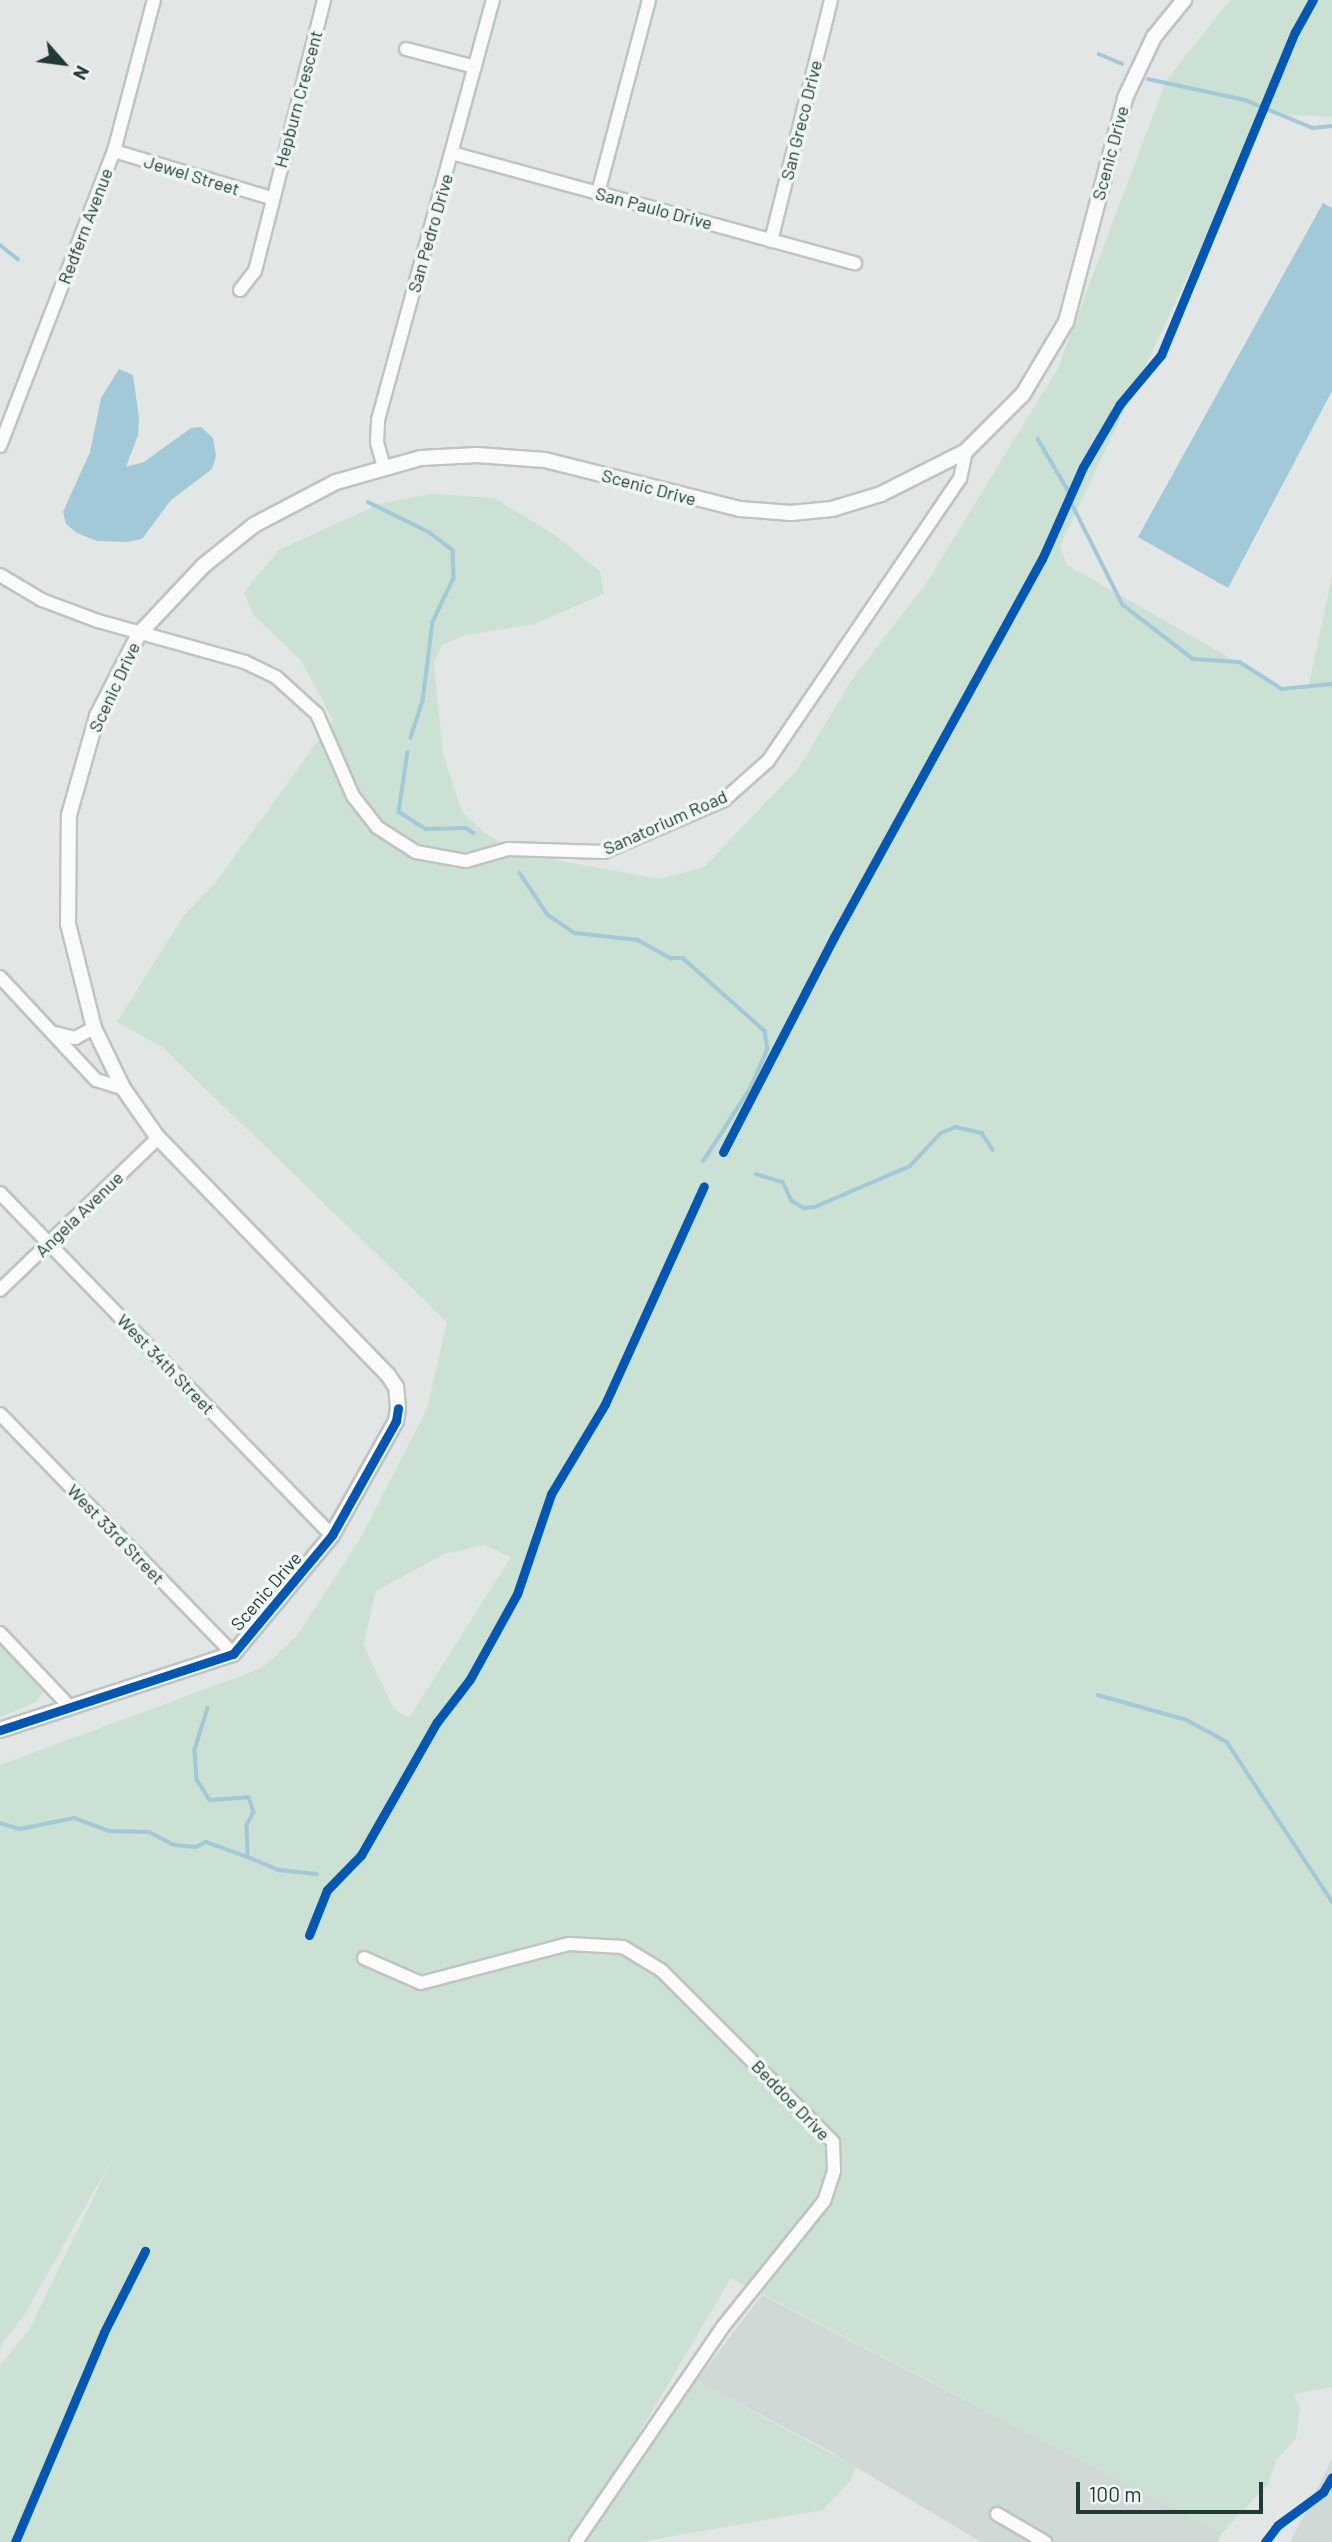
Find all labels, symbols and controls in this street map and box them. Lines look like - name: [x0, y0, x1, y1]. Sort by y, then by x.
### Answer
- north arrow: [28, 28, 98, 98]
- street label: Hepburn Crescent: [269, 28, 327, 170]
- street label: San Greco Drive: [776, 58, 826, 182]
- text: N: [69, 62, 95, 84]
- street label: Scenic Drive: [1087, 103, 1133, 203]
- street label: Jewel Street: [142, 150, 242, 200]
- street label: Redfern Avenue: [53, 165, 117, 287]
- street label: San Pedro Drive: [403, 171, 457, 295]
- street label: San Paulo Drive: [593, 182, 715, 234]
- street label: Scenic Drive: [599, 464, 699, 510]
- street label: Scenic Drive: [84, 639, 144, 735]
- street label: Sanatorium Road: [600, 785, 730, 859]
- street label: Angela Avenue: [30, 1167, 128, 1261]
- street label: West 34th Street: [113, 1309, 219, 1419]
- street label: West 33rd Street: [63, 1479, 169, 1589]
- street label: Scenic Drive: [226, 1547, 306, 1635]
- street label: Beddoe Drive: [747, 2055, 835, 2145]
- scale bar: [1080, 2468, 1267, 2512]
- text: 100 m: [1089, 2481, 1142, 2506]

